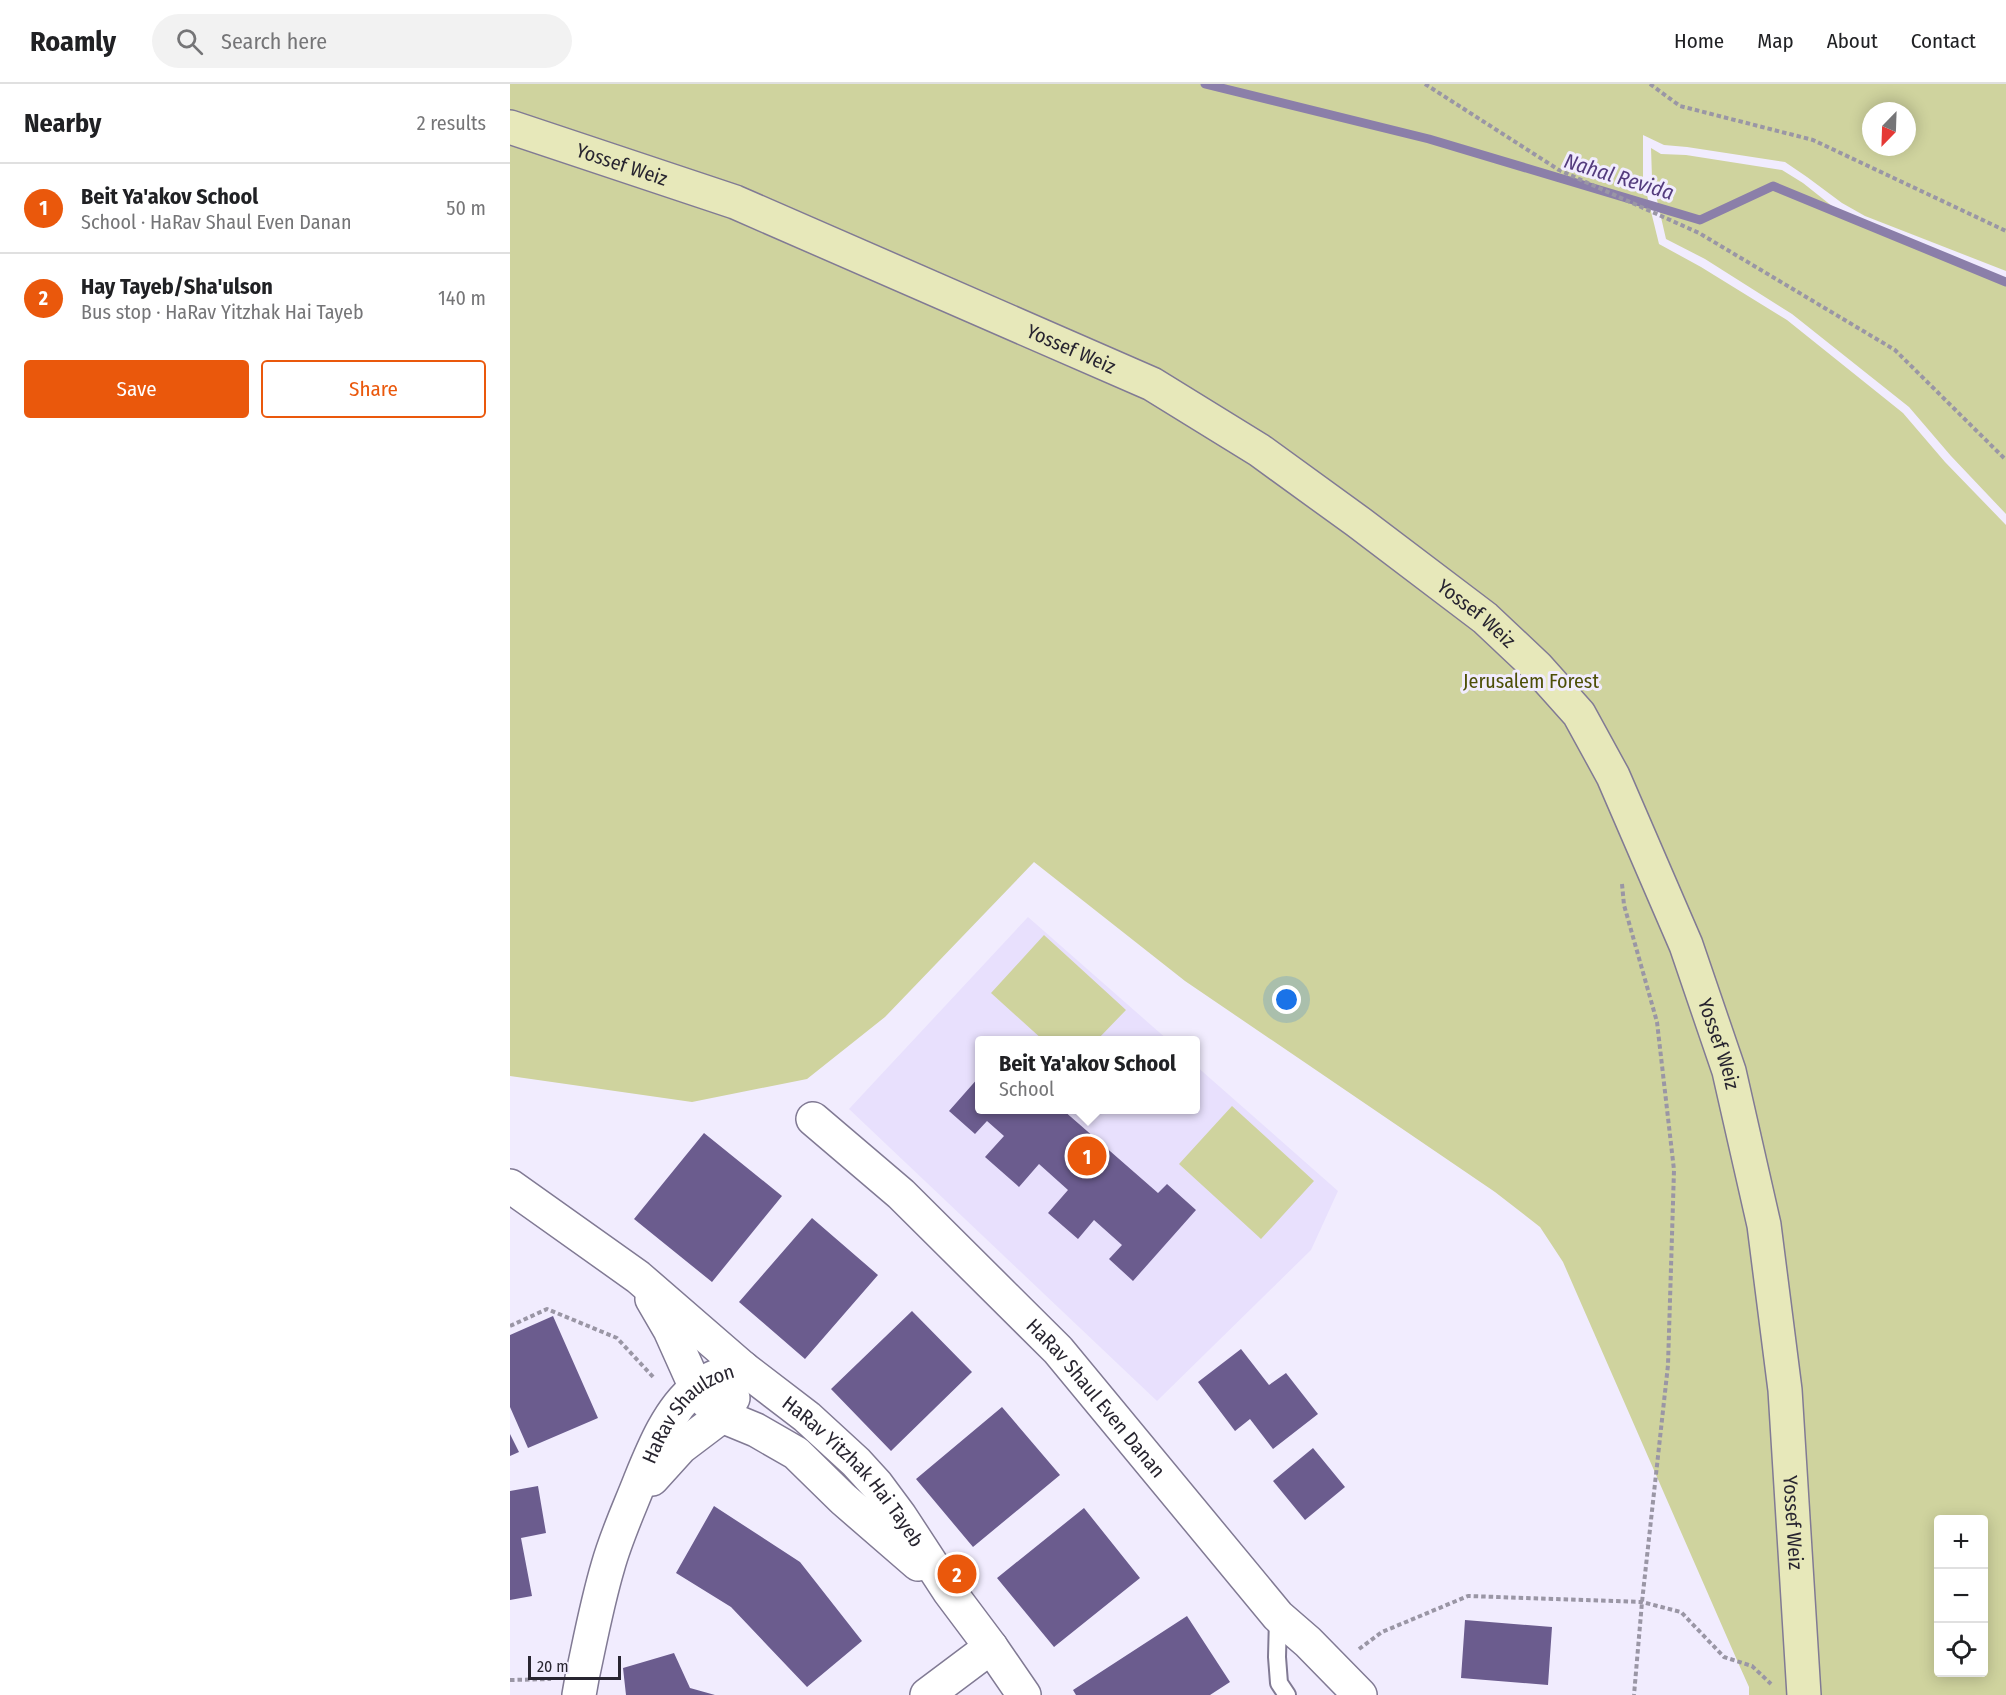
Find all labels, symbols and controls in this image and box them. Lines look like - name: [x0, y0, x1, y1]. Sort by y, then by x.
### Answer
- search box: [152, 14, 572, 68]
- text: Roamly: [30, 25, 116, 58]
- icon: search: [173, 25, 206, 58]
- text: Search here: [221, 28, 327, 55]
- text: Home: [1674, 28, 1724, 54]
- text: Map: [1757, 28, 1794, 54]
- text: About: [1827, 28, 1878, 54]
- text: Contact: [1911, 28, 1976, 54]
- north arrow: [1862, 102, 1916, 156]
- text: Nearby: [24, 108, 101, 139]
- text: 2 results: [417, 111, 486, 135]
- street label: Yossef Weiz: [573, 138, 671, 191]
- water label: Nahal Revida: [1561, 148, 1677, 206]
- text: Beit Ya'akov School: [81, 183, 258, 210]
- text: 1: [39, 196, 48, 220]
- text: 50 m: [446, 196, 486, 220]
- text: School · HaRav Shaul Even Danan: [81, 210, 351, 234]
- text: Hay Tayeb/Sha'ulson: [81, 273, 273, 300]
- text: 2: [39, 286, 48, 310]
- text: 140 m: [438, 286, 486, 310]
- text: Bus stop · HaRav Yitzhak Hai Tayeb: [81, 300, 364, 324]
- street label: Yossef Weiz: [1023, 319, 1119, 379]
- button: Save: [24, 360, 249, 418]
- button: Share: [261, 360, 486, 418]
- street label: Yossef Weiz: [1433, 574, 1521, 653]
- park label: Jerusalem Forest: [1463, 669, 1599, 693]
- your location: [1272, 985, 1301, 1014]
- street label: Yossef Weiz: [1693, 995, 1745, 1092]
- popup: [975, 1036, 1200, 1114]
- text: Beit Ya'akov School: [999, 1050, 1176, 1077]
- text: School: [999, 1077, 1054, 1101]
- pin: 1: [1068, 1134, 1106, 1178]
- street label: HaRav Shaul Even Danan: [1021, 1313, 1170, 1482]
- street label: HaRav Shaulzon: [637, 1359, 737, 1467]
- street label: HaRav Yitzhak Hai Tayeb: [778, 1391, 929, 1551]
- street label: Yossef Weiz: [1778, 1475, 1808, 1571]
- map controls: [1934, 1515, 1988, 1677]
- button: +: [1934, 1515, 1988, 1569]
- pin: 2: [938, 1552, 976, 1596]
- button: −: [1934, 1569, 1988, 1623]
- button: locate: [1934, 1623, 1988, 1677]
- scale bar: [528, 1653, 621, 1680]
- text: 20 m: [537, 1657, 568, 1676]

